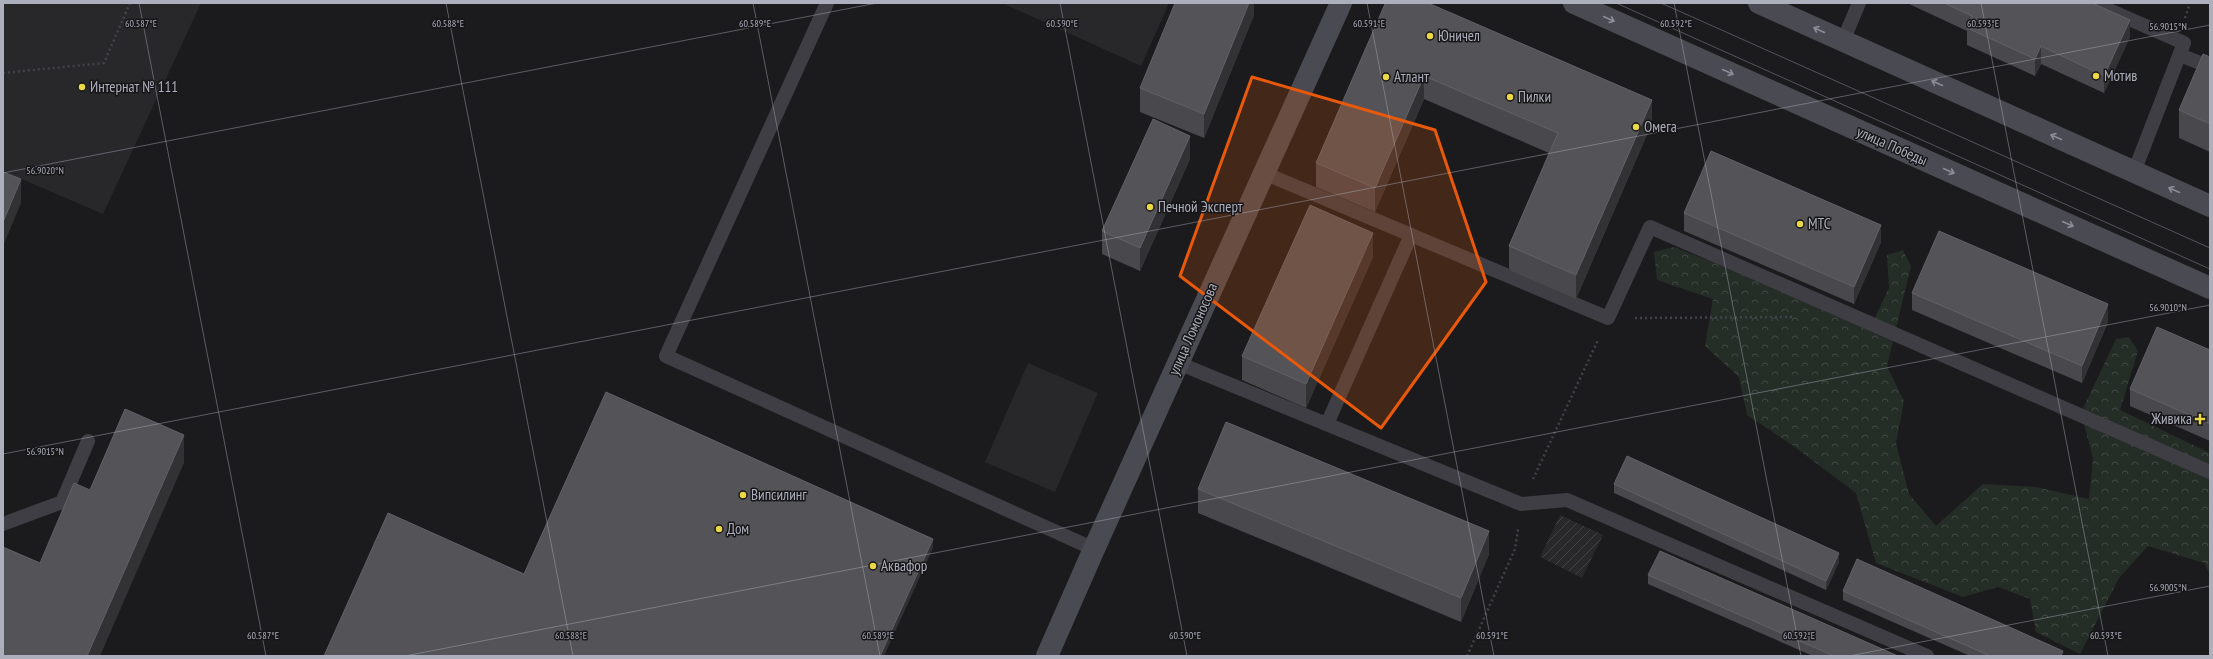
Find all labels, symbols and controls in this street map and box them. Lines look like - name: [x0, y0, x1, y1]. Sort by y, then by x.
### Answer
- one-way arrow: [1603, 16, 1615, 23]
- text: 60.587°E: [125, 17, 157, 30]
- text: 60.588°E: [432, 17, 464, 30]
- text: 60.589°E: [739, 17, 771, 30]
- text: 60.590°E: [1046, 17, 1078, 30]
- text: 60.591°E: [1353, 17, 1385, 30]
- text: 60.592°E: [1660, 17, 1692, 30]
- text: 60.593°E: [1967, 17, 1999, 30]
- text: 56.9015°N: [2149, 20, 2187, 33]
- place label: Юничел: [1438, 26, 1480, 45]
- one-way arrow: [1813, 26, 1825, 33]
- marker: Юничел: [1425, 31, 1435, 41]
- place label: Мотив: [2104, 66, 2137, 85]
- place label: Атлант: [1394, 67, 1429, 86]
- one-way arrow: [1722, 69, 1734, 76]
- marker: Мотив: [2091, 71, 2101, 81]
- marker: Атлант: [1381, 72, 1391, 82]
- place label: Интернат № 111: [90, 77, 178, 96]
- one-way arrow: [1932, 79, 1944, 86]
- marker: Интернат № 111: [77, 82, 87, 92]
- place label: Пилки: [1518, 87, 1551, 106]
- marker: Пилки: [1505, 92, 1515, 102]
- place label: Омега: [1644, 117, 1677, 136]
- marker: Омега: [1631, 122, 1641, 132]
- street label: улица Победы: [1854, 122, 1931, 170]
- one-way arrow: [2050, 133, 2062, 140]
- text: 56.9020°N: [26, 164, 64, 177]
- one-way arrow: [1943, 168, 1955, 175]
- one-way arrow: [2169, 186, 2181, 193]
- place label: Печной Эксперт: [1158, 197, 1243, 216]
- marker: Печной Эксперт: [1145, 202, 1155, 212]
- place label: МТС: [1808, 214, 1831, 233]
- marker: МТС: [1795, 219, 1805, 229]
- one-way arrow: [2061, 221, 2073, 228]
- street label: улица Ломоносова: [1164, 280, 1221, 378]
- text: 56.9010°N: [2149, 301, 2187, 314]
- place label: Живика: [2150, 409, 2192, 428]
- marker: Живика: [2195, 414, 2205, 424]
- text: 56.9015°N: [26, 445, 64, 458]
- place label: Випсилинг: [751, 485, 807, 504]
- marker: Випсилинг: [738, 490, 748, 500]
- place label: Дом: [727, 519, 749, 538]
- marker: Дом: [714, 524, 724, 534]
- place label: Аквафор: [881, 556, 927, 575]
- marker: Аквафор: [868, 561, 878, 571]
- text: 56.9005°N: [2149, 581, 2187, 594]
- text: 60.587°E: [247, 629, 279, 642]
- text: 60.588°E: [555, 629, 587, 642]
- text: 60.589°E: [862, 629, 894, 642]
- text: 60.590°E: [1169, 629, 1201, 642]
- text: 60.591°E: [1476, 629, 1508, 642]
- text: 60.592°E: [1783, 629, 1815, 642]
- text: 60.593°E: [2090, 629, 2122, 642]

